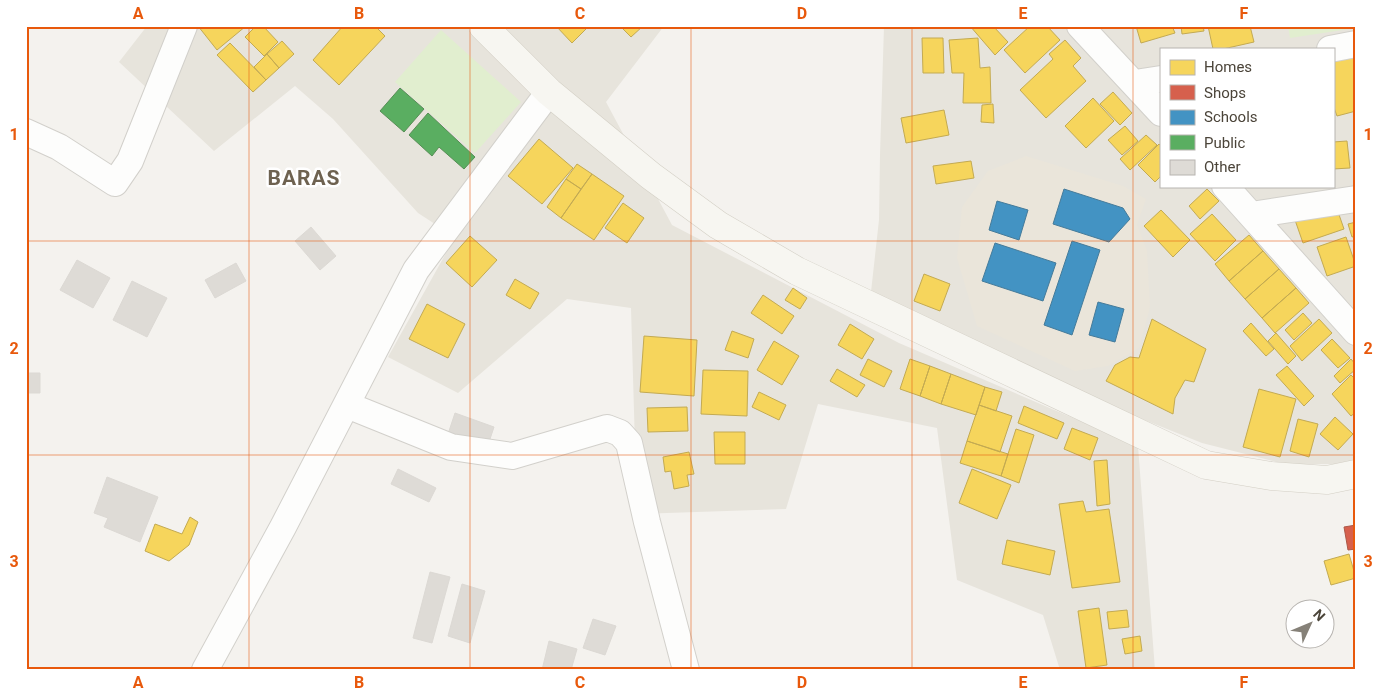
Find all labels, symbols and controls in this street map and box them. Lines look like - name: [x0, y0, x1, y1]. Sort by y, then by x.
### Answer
- text: A: [133, 4, 144, 23]
- text: B: [354, 4, 364, 23]
- text: C: [575, 4, 585, 23]
- text: D: [797, 4, 807, 23]
- text: E: [1019, 4, 1028, 23]
- text: F: [1240, 4, 1249, 23]
- legend: [1160, 48, 1334, 188]
- text: Homes: [1204, 58, 1252, 76]
- text: Shops: [1204, 84, 1246, 102]
- text: Schools: [1204, 108, 1258, 126]
- text: 1: [9, 125, 19, 144]
- text: 1: [1363, 125, 1373, 144]
- text: Public: [1204, 134, 1245, 152]
- text: Other: [1204, 158, 1241, 176]
- district label: BARAS: [267, 166, 341, 190]
- text: 2: [9, 339, 19, 358]
- text: 2: [1363, 339, 1373, 358]
- text: 3: [9, 552, 19, 571]
- text: 3: [1363, 552, 1373, 571]
- north arrow: [1284, 598, 1334, 648]
- text: N: [1310, 606, 1329, 624]
- text: A: [133, 673, 144, 692]
- text: B: [354, 673, 364, 692]
- text: C: [575, 673, 585, 692]
- text: D: [797, 673, 807, 692]
- text: E: [1019, 673, 1028, 692]
- text: F: [1240, 673, 1249, 692]

